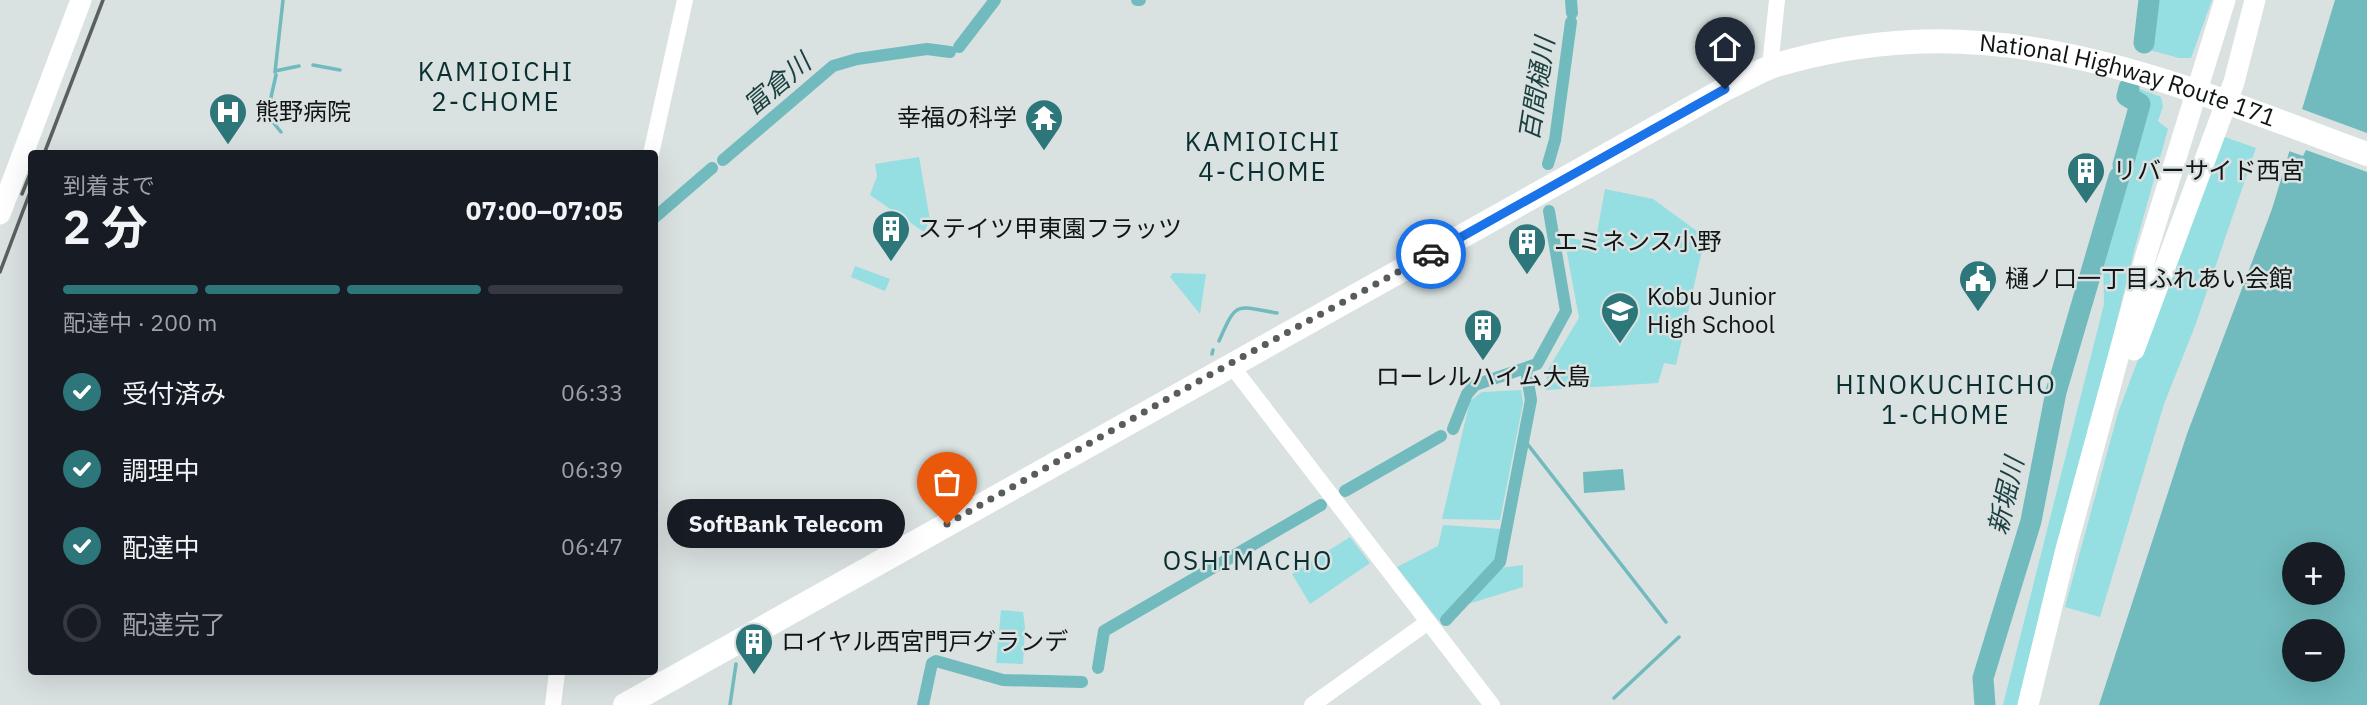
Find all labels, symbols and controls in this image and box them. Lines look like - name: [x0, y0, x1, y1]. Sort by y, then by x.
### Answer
- pin: [1695, 17, 1755, 89]
- street label: National Highway Route 171: [1978, 26, 2281, 134]
- icon: home: [1706, 28, 1744, 66]
- water label: 百間樋川: [1511, 32, 1561, 143]
- water label: 富倉川: [736, 43, 819, 121]
- district label: KAMIOICHI 2-CHOME: [418, 54, 574, 118]
- hospital icon: 熊野病院: [207, 91, 249, 146]
- place label: 熊野病院: [255, 95, 351, 127]
- temple icon: 幸福の科学: [1023, 97, 1065, 152]
- place label: 幸福の科学: [897, 101, 1017, 133]
- district label: KAMIOICHI 4-CHOME: [1185, 124, 1341, 188]
- building icon: リバーサイド西宮: [2065, 150, 2107, 205]
- place label: リバーサイド西宮: [2113, 154, 2305, 186]
- text: 到着まで: [63, 170, 155, 200]
- text: 07:00–07:05: [466, 193, 623, 227]
- text: 2 分: [63, 197, 147, 257]
- building icon: ステイツ甲東園フラッツ: [870, 208, 912, 263]
- place label: ステイツ甲東園フラッツ: [918, 212, 1182, 244]
- courier: [1396, 219, 1466, 289]
- building icon: エミネンス小野: [1506, 221, 1548, 276]
- place label: エミネンス小野: [1554, 225, 1722, 257]
- icon: car: [1412, 235, 1450, 273]
- public building icon: 樋ノ口一丁目ふれあい会館: [1957, 258, 1999, 313]
- place label: 樋ノ口一丁目ふれあい会館: [2005, 262, 2293, 294]
- place label: Kobu Junior High School: [1647, 280, 1776, 340]
- school or university icon: Kobu Junior High School: [1599, 290, 1641, 345]
- text: 配達中 · 200 m: [63, 307, 217, 337]
- building icon: ローレルハイム大島: [1462, 307, 1504, 362]
- place label: ローレルハイム大島: [1375, 360, 1591, 392]
- district label: HINOKUCHICHO 1-CHOME: [1835, 367, 2057, 431]
- icon: check: [63, 373, 101, 411]
- text: 受付済み: [122, 376, 226, 410]
- text: 06:33: [561, 377, 623, 407]
- icon: check: [63, 450, 101, 488]
- water label: 新堀川: [1980, 451, 2031, 538]
- pin: [917, 452, 977, 524]
- text: 調理中: [122, 453, 200, 487]
- text: 06:39: [561, 454, 623, 484]
- icon: bag: [928, 463, 966, 501]
- callout: SoftBank Telecom: [667, 500, 905, 548]
- text: SoftBank Telecom: [688, 508, 884, 538]
- icon: check: [63, 527, 101, 565]
- text: 配達中: [122, 530, 200, 564]
- text: 06:47: [561, 531, 623, 561]
- map controls: [2282, 542, 2345, 682]
- button: +: [2282, 542, 2345, 605]
- district label: OSHIMACHO: [1163, 543, 1333, 577]
- text: 配達完了: [122, 607, 226, 641]
- button: −: [2282, 619, 2345, 682]
- building icon: ロイヤル西宮門戸グランデ: [733, 621, 775, 676]
- place label: ロイヤル西宮門戸グランデ: [781, 625, 1068, 657]

